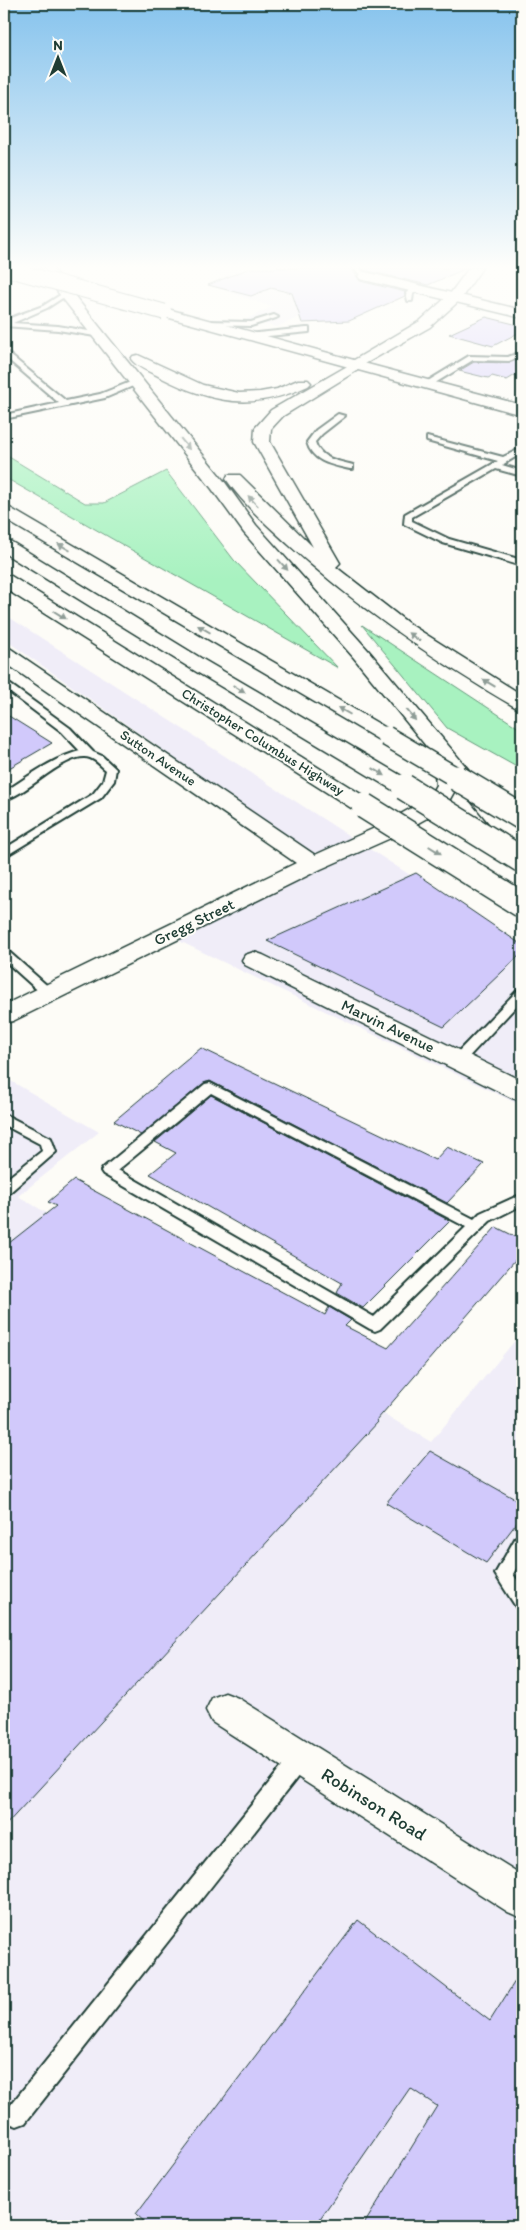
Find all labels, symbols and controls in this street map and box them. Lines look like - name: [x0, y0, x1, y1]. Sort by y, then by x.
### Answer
- north arrow: [32, 32, 82, 82]
- text: N: [53, 37, 63, 54]
- one-way arrow: [179, 437, 190, 450]
- one-way arrow: [247, 496, 259, 508]
- one-way arrow: [56, 543, 71, 551]
- one-way arrow: [277, 558, 289, 570]
- one-way arrow: [53, 611, 67, 620]
- one-way arrow: [197, 625, 210, 634]
- one-way arrow: [407, 632, 421, 642]
- one-way arrow: [482, 678, 495, 688]
- one-way arrow: [233, 684, 246, 693]
- street label: Christopher Columbus Highway: [178, 685, 348, 799]
- one-way arrow: [337, 707, 350, 716]
- one-way arrow: [405, 708, 416, 721]
- street label: Sutton Avenue: [117, 726, 200, 790]
- one-way arrow: [372, 767, 385, 776]
- one-way arrow: [429, 846, 442, 855]
- street label: Gregg Street: [151, 894, 237, 950]
- street label: Marvin Avenue: [338, 995, 438, 1057]
- street label: Robinson Road: [317, 1763, 431, 1845]

